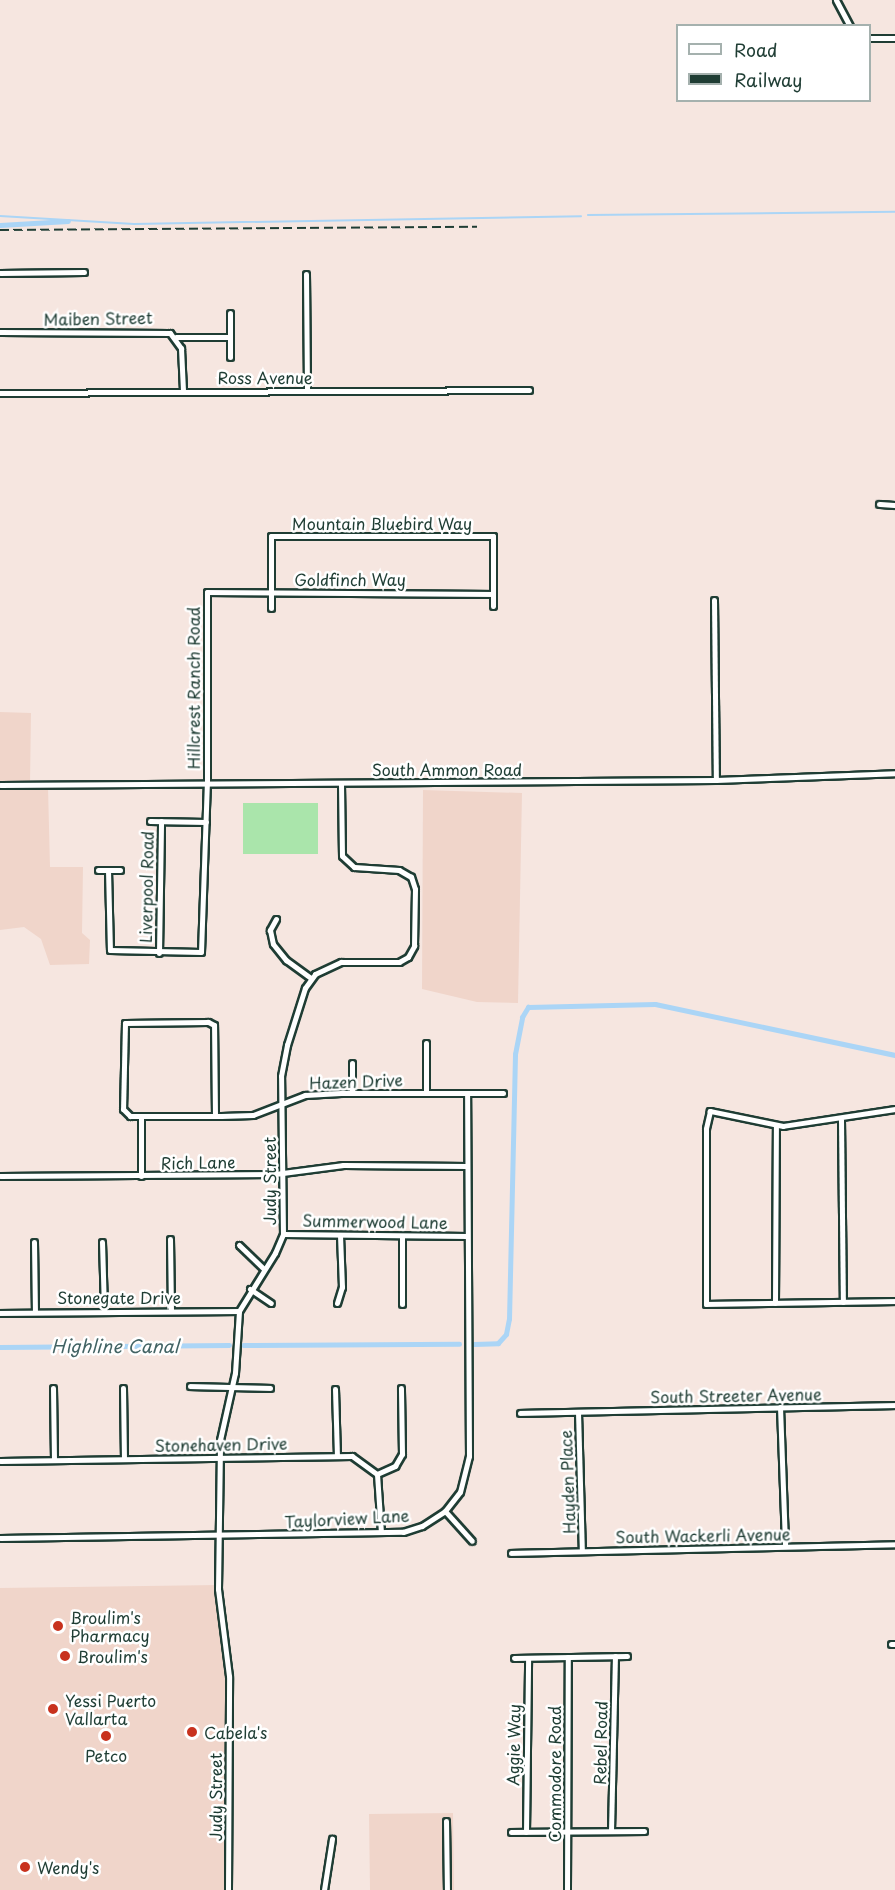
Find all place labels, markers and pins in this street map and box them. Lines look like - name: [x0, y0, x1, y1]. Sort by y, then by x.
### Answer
- place label: Broulim's Pharmacy: [70, 1607, 150, 1645]
- marker: Broulim's Pharmacy: [51, 1619, 65, 1633]
- place label: Broulim's: [77, 1646, 148, 1666]
- marker: Broulim's: [58, 1649, 72, 1663]
- place label: Yessi Puerto Vallarta: [65, 1690, 158, 1728]
- marker: Yessi Puerto Vallarta: [46, 1702, 60, 1716]
- place label: Cabela's: [204, 1722, 267, 1742]
- marker: Cabela's: [185, 1725, 199, 1739]
- marker: Petco: [99, 1729, 113, 1743]
- place label: Petco: [85, 1745, 127, 1765]
- place label: Wendy's: [37, 1857, 99, 1877]
- marker: Wendy's: [18, 1860, 32, 1874]

